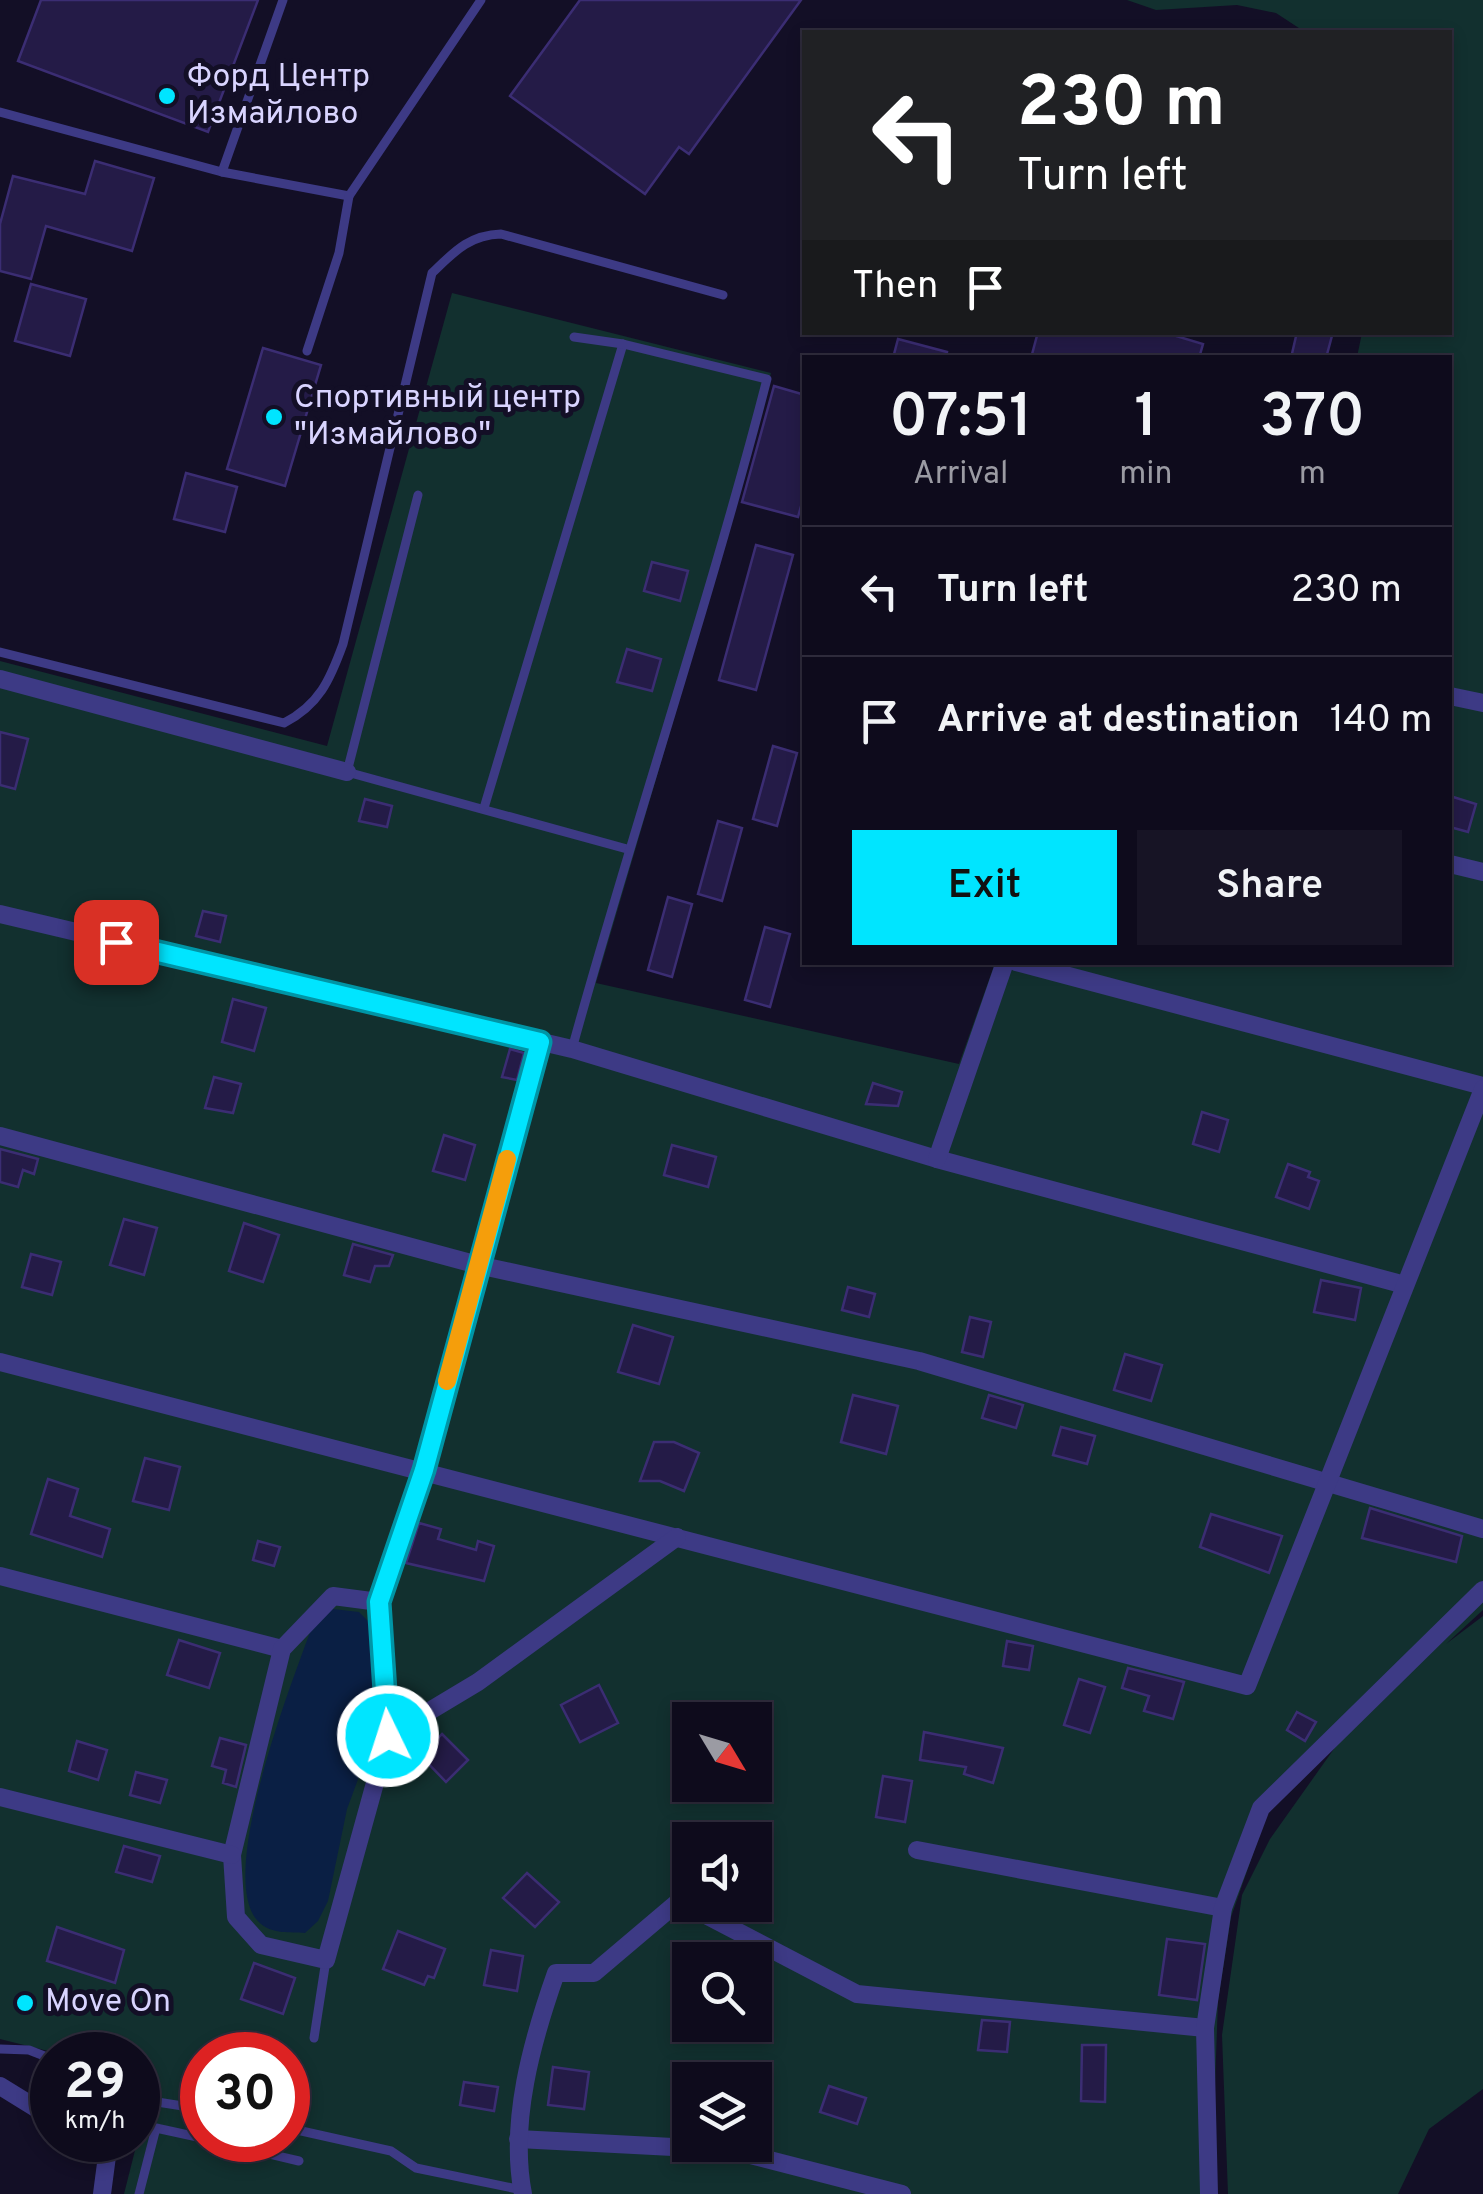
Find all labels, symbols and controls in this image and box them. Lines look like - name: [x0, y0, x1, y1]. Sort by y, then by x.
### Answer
- place label: Форд Центр Измайлово: [187, 58, 370, 135]
- text: 230 m: [1017, 62, 1226, 151]
- icon: left: [852, 70, 982, 200]
- marker: Форд Центр Измайлово: [156, 85, 178, 107]
- text: Turn left: [1017, 149, 1188, 206]
- icon: arrive: [958, 260, 1013, 315]
- text: Then: [852, 263, 938, 312]
- place label: Спортивный центр "Измайлово": [294, 379, 581, 456]
- text: 07:51: [889, 382, 1032, 458]
- text: 1: [1134, 382, 1158, 458]
- text: 370: [1259, 382, 1365, 458]
- marker: Спортивный центр "Измайлово": [263, 406, 285, 428]
- text: Arrival: [913, 455, 1008, 495]
- text: min: [1119, 455, 1173, 495]
- text: m: [1299, 455, 1326, 495]
- icon: left: [852, 564, 907, 619]
- text: Turn left: [937, 567, 1089, 616]
- text: 230 m: [1291, 567, 1402, 616]
- icon: arrive: [852, 694, 907, 749]
- text: Arrive at destination: [937, 697, 1300, 746]
- text: 140 m: [1330, 697, 1432, 746]
- button: Exit: [852, 830, 1117, 945]
- button: Share: [1137, 830, 1402, 945]
- pin: [74, 900, 159, 985]
- icon: arrive: [89, 915, 144, 970]
- position arrow: [336, 1684, 440, 1788]
- north arrow: [672, 1702, 772, 1802]
- map controls: [672, 1702, 772, 2162]
- button: sound: [672, 1822, 772, 1922]
- button: search: [672, 1942, 772, 2042]
- place label: Move On: [45, 1983, 171, 2023]
- marker: Move On: [14, 1992, 36, 2014]
- speed limit sign: 30: [180, 2032, 310, 2162]
- text: 29: [64, 2053, 126, 2116]
- button: layers: [672, 2062, 772, 2162]
- text: km/h: [65, 2106, 125, 2138]

